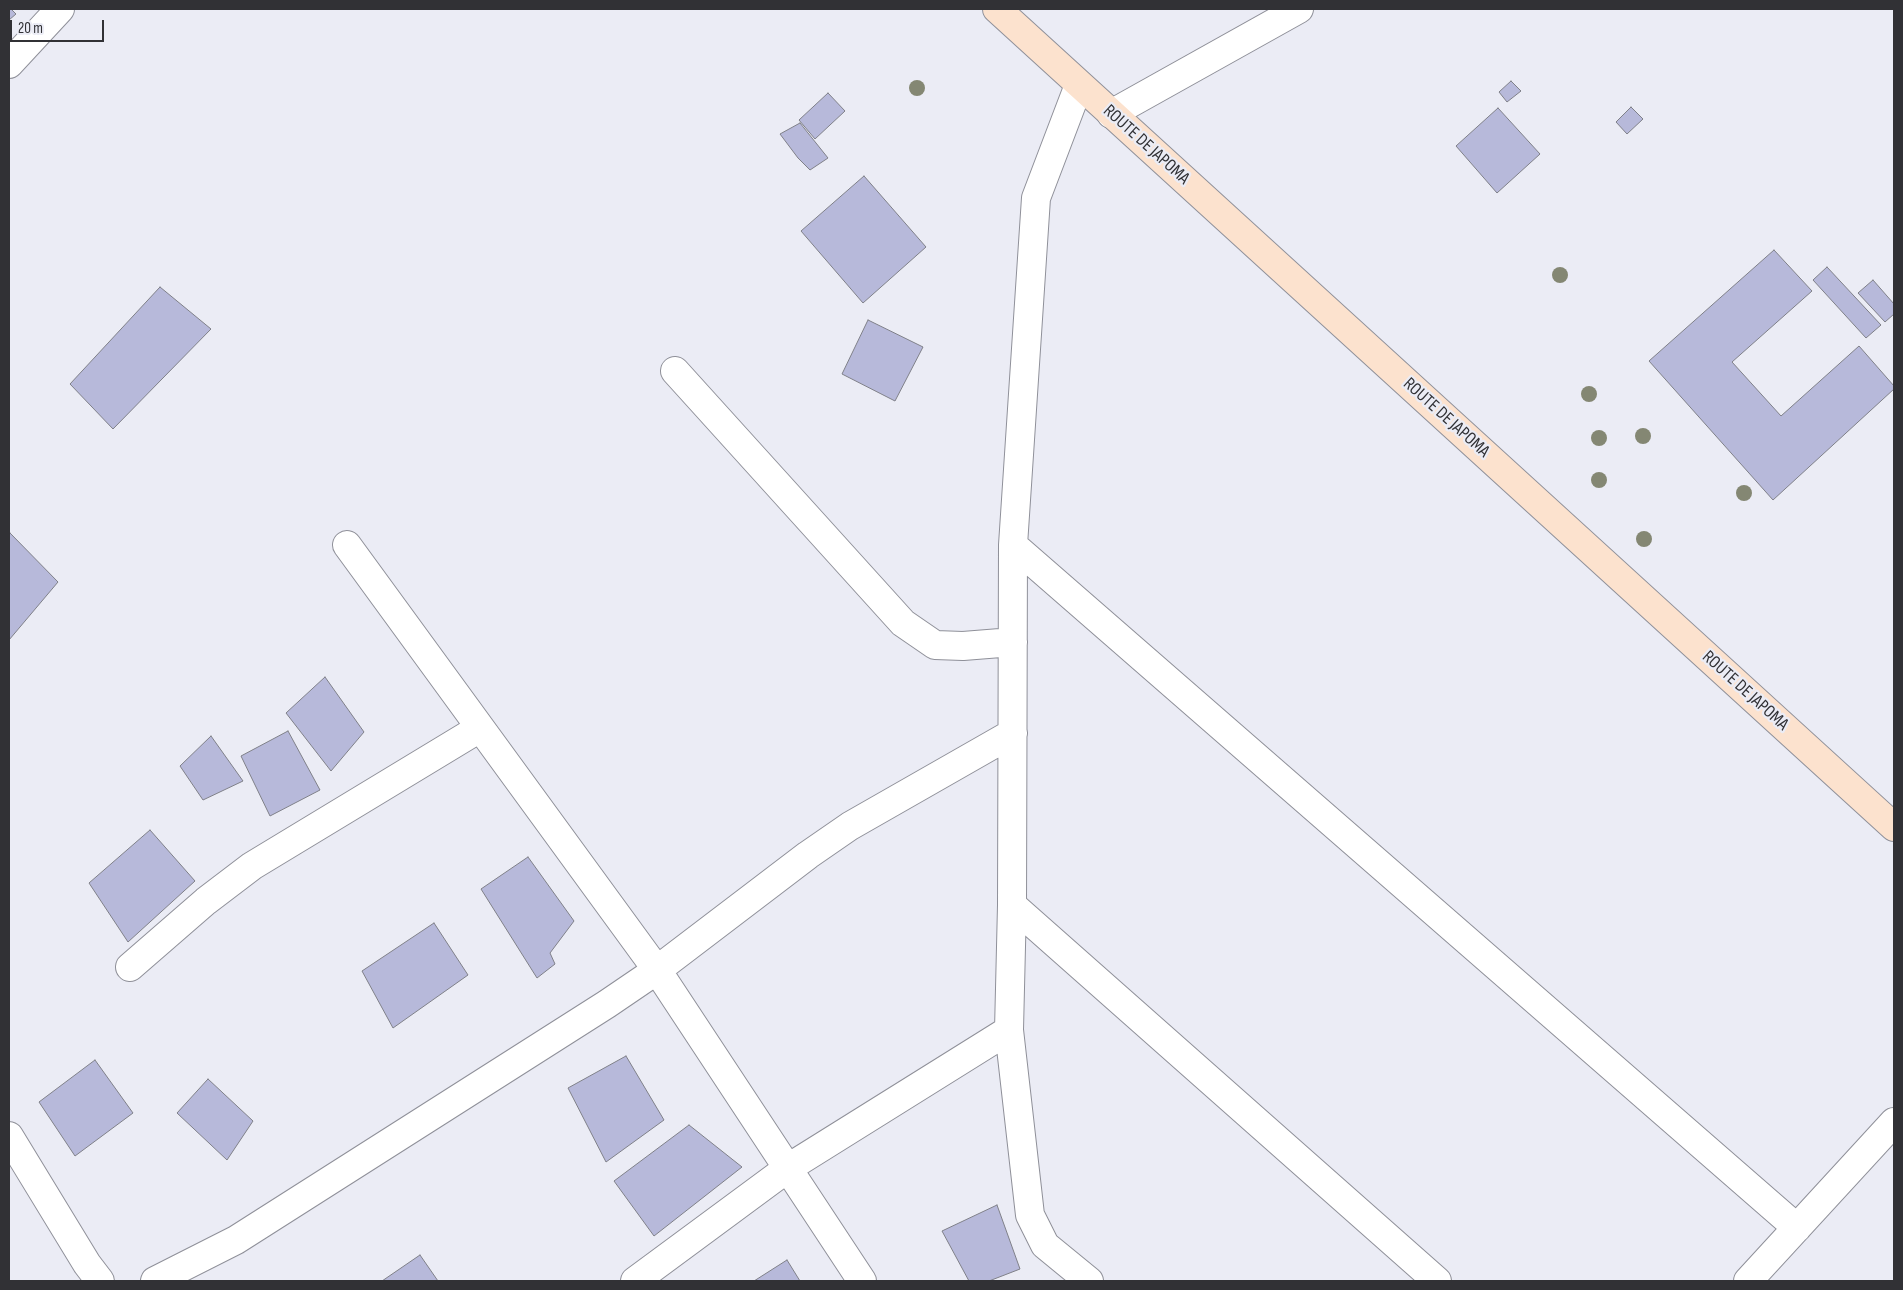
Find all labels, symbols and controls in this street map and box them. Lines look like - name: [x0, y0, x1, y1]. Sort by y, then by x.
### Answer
- scale bar: [12, 10, 106, 42]
- text: 20 m: [18, 19, 43, 38]
- street label: ROUTE DE JAPOMA: [1098, 101, 1194, 189]
- street label: ROUTE DE JAPOMA: [1398, 374, 1494, 462]
- street label: ROUTE DE JAPOMA: [1697, 647, 1793, 735]

